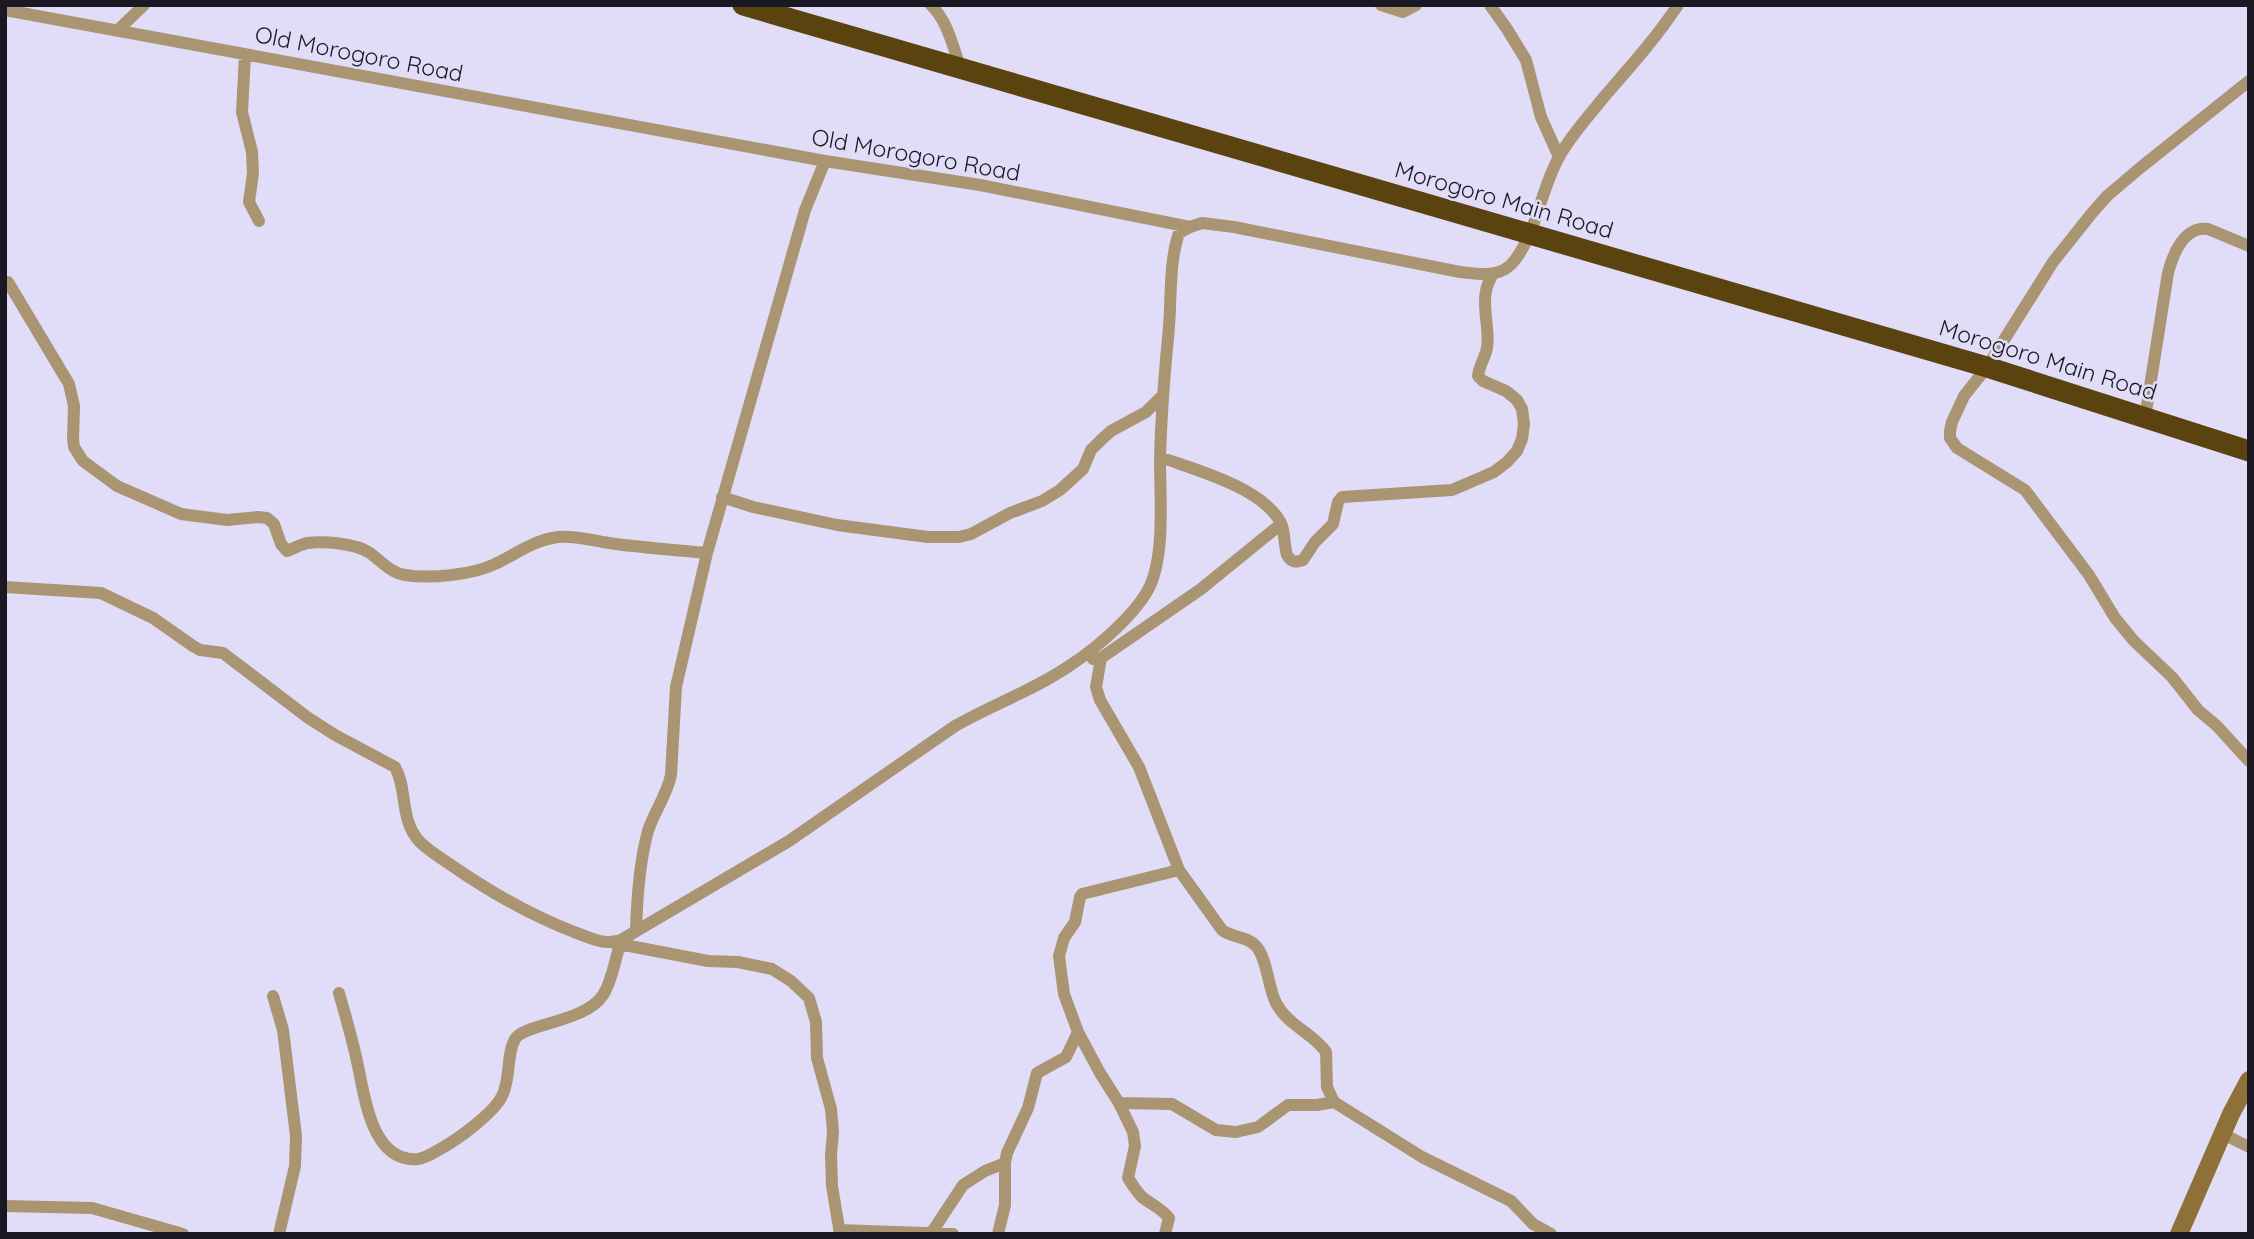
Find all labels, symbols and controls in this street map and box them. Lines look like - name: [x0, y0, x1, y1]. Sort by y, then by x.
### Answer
- street label: Old Morogoro Road: [253, 19, 466, 88]
- street label: Old Morogoro Road: [809, 122, 1023, 187]
- street label: Morogoro Main Road: [1392, 154, 1617, 245]
- street label: Morogoro Main Road: [1936, 313, 2160, 406]

